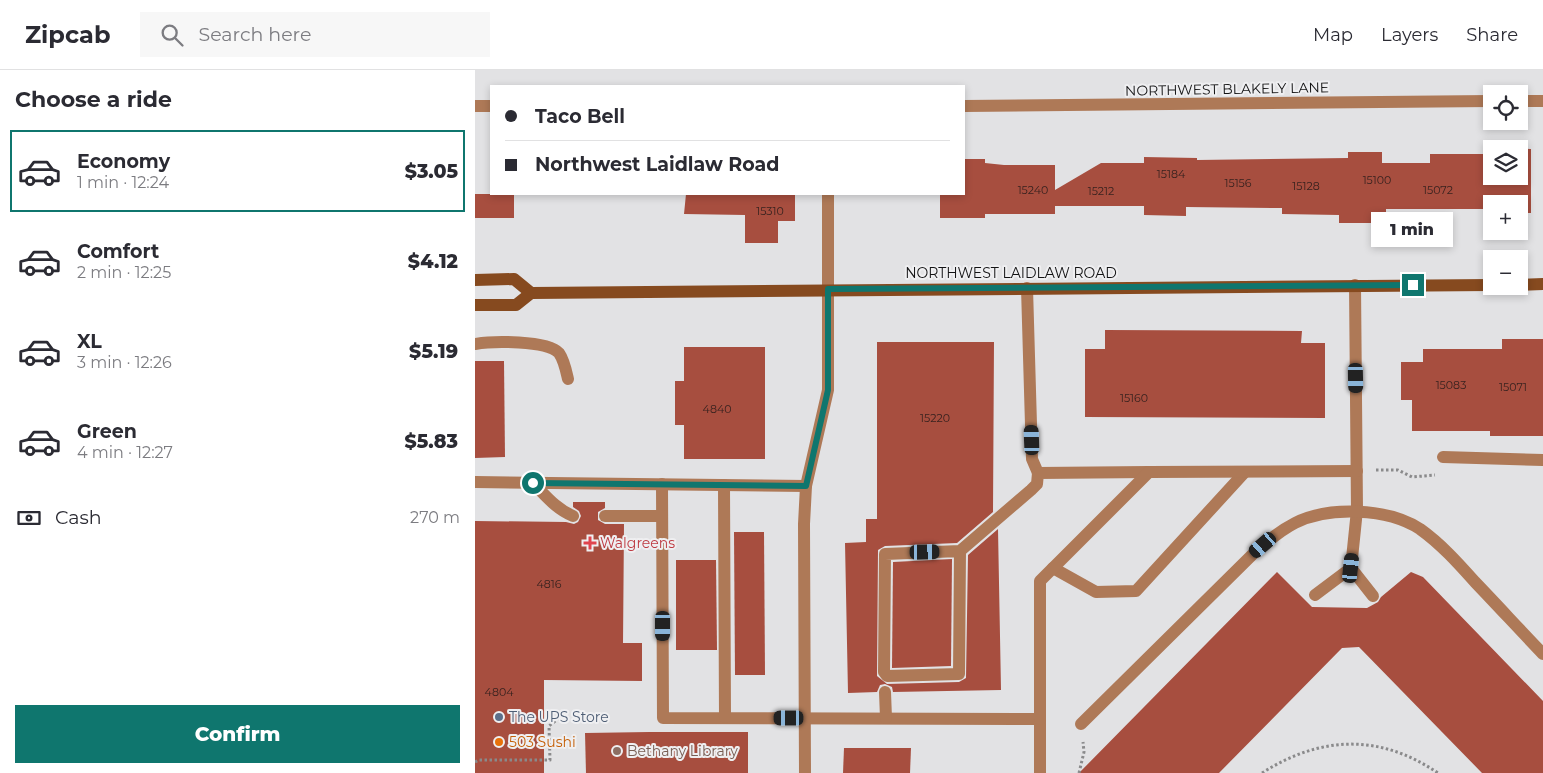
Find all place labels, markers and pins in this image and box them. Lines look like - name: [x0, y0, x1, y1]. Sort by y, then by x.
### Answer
- place label: Walgreens: [600, 534, 675, 552]
- marker: Walgreens: [584, 537, 596, 549]
- place label: The UPS Store: [509, 708, 609, 726]
- marker: The UPS Store: [493, 711, 505, 723]
- place label: 503 Sushi: [509, 733, 576, 751]
- marker: 503 Sushi: [493, 736, 505, 748]
- place label: Bethany Library: [627, 742, 738, 760]
- marker: Bethany Library: [611, 745, 623, 757]

